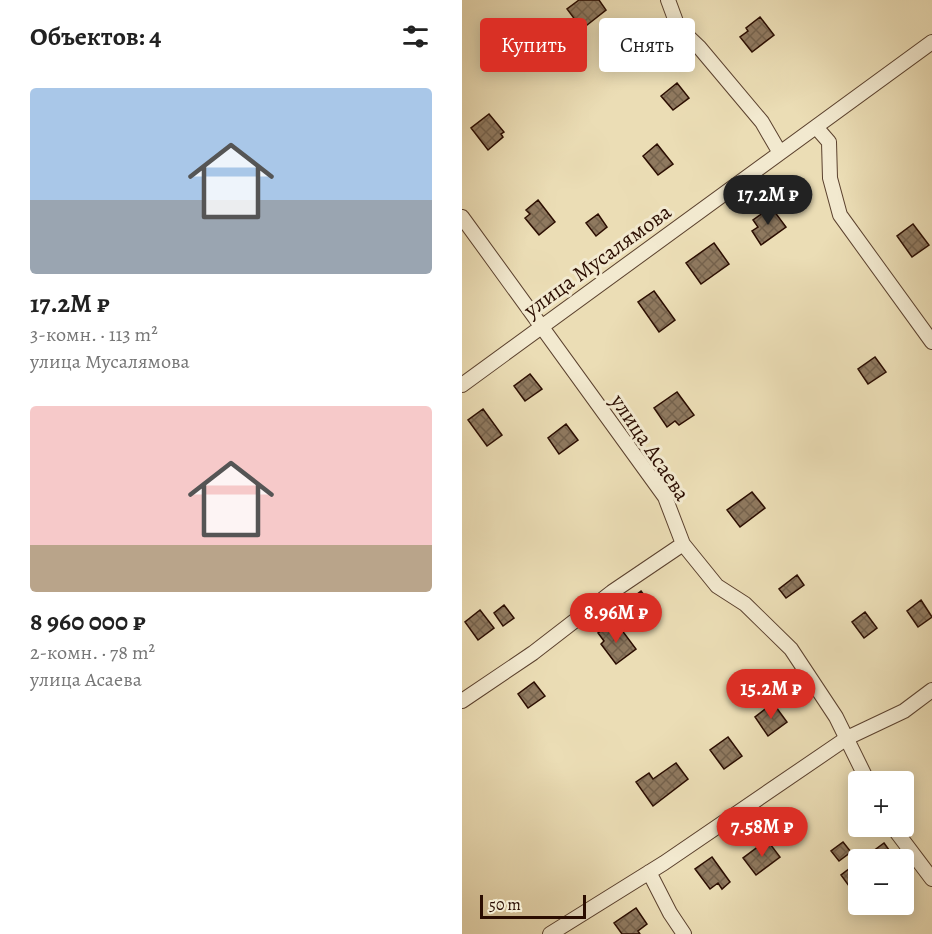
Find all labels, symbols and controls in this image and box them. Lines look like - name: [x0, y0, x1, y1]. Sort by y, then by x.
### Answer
- chip: Купить: [480, 18, 587, 72]
- chip: Снять: [599, 18, 695, 72]
- text: Объектов: 4: [30, 19, 162, 54]
- icon: filters: [399, 20, 432, 53]
- icon: home: [177, 127, 285, 235]
- pin: 17.2M ₽: [713, 175, 823, 226]
- text: 17.2M ₽: [737, 181, 799, 208]
- street label: улица Мусалямова: [517, 197, 678, 325]
- text: 17.2M ₽: [30, 286, 110, 321]
- text: 3-комн. · 113 m²: [30, 321, 158, 348]
- text: улица Мусалямова: [30, 348, 190, 375]
- street label: улица Асаева: [603, 387, 698, 508]
- icon: home: [177, 445, 285, 553]
- pin: 8.96M ₽: [561, 593, 671, 644]
- text: 8.96M ₽: [584, 599, 648, 626]
- text: 8 960 000 ₽: [30, 604, 146, 639]
- text: 2-комн. · 78 m²: [30, 639, 155, 666]
- text: улица Асаева: [30, 666, 142, 693]
- pin: 15.2M ₽: [716, 669, 826, 720]
- text: 15.2M ₽: [740, 675, 802, 702]
- map controls: [848, 771, 914, 915]
- button: +: [848, 771, 914, 837]
- pin: 7.58M ₽: [707, 807, 817, 858]
- text: 7.58M ₽: [731, 813, 793, 840]
- button: −: [848, 849, 914, 915]
- scale bar: [480, 892, 586, 920]
- text: 50 m: [489, 894, 521, 916]

